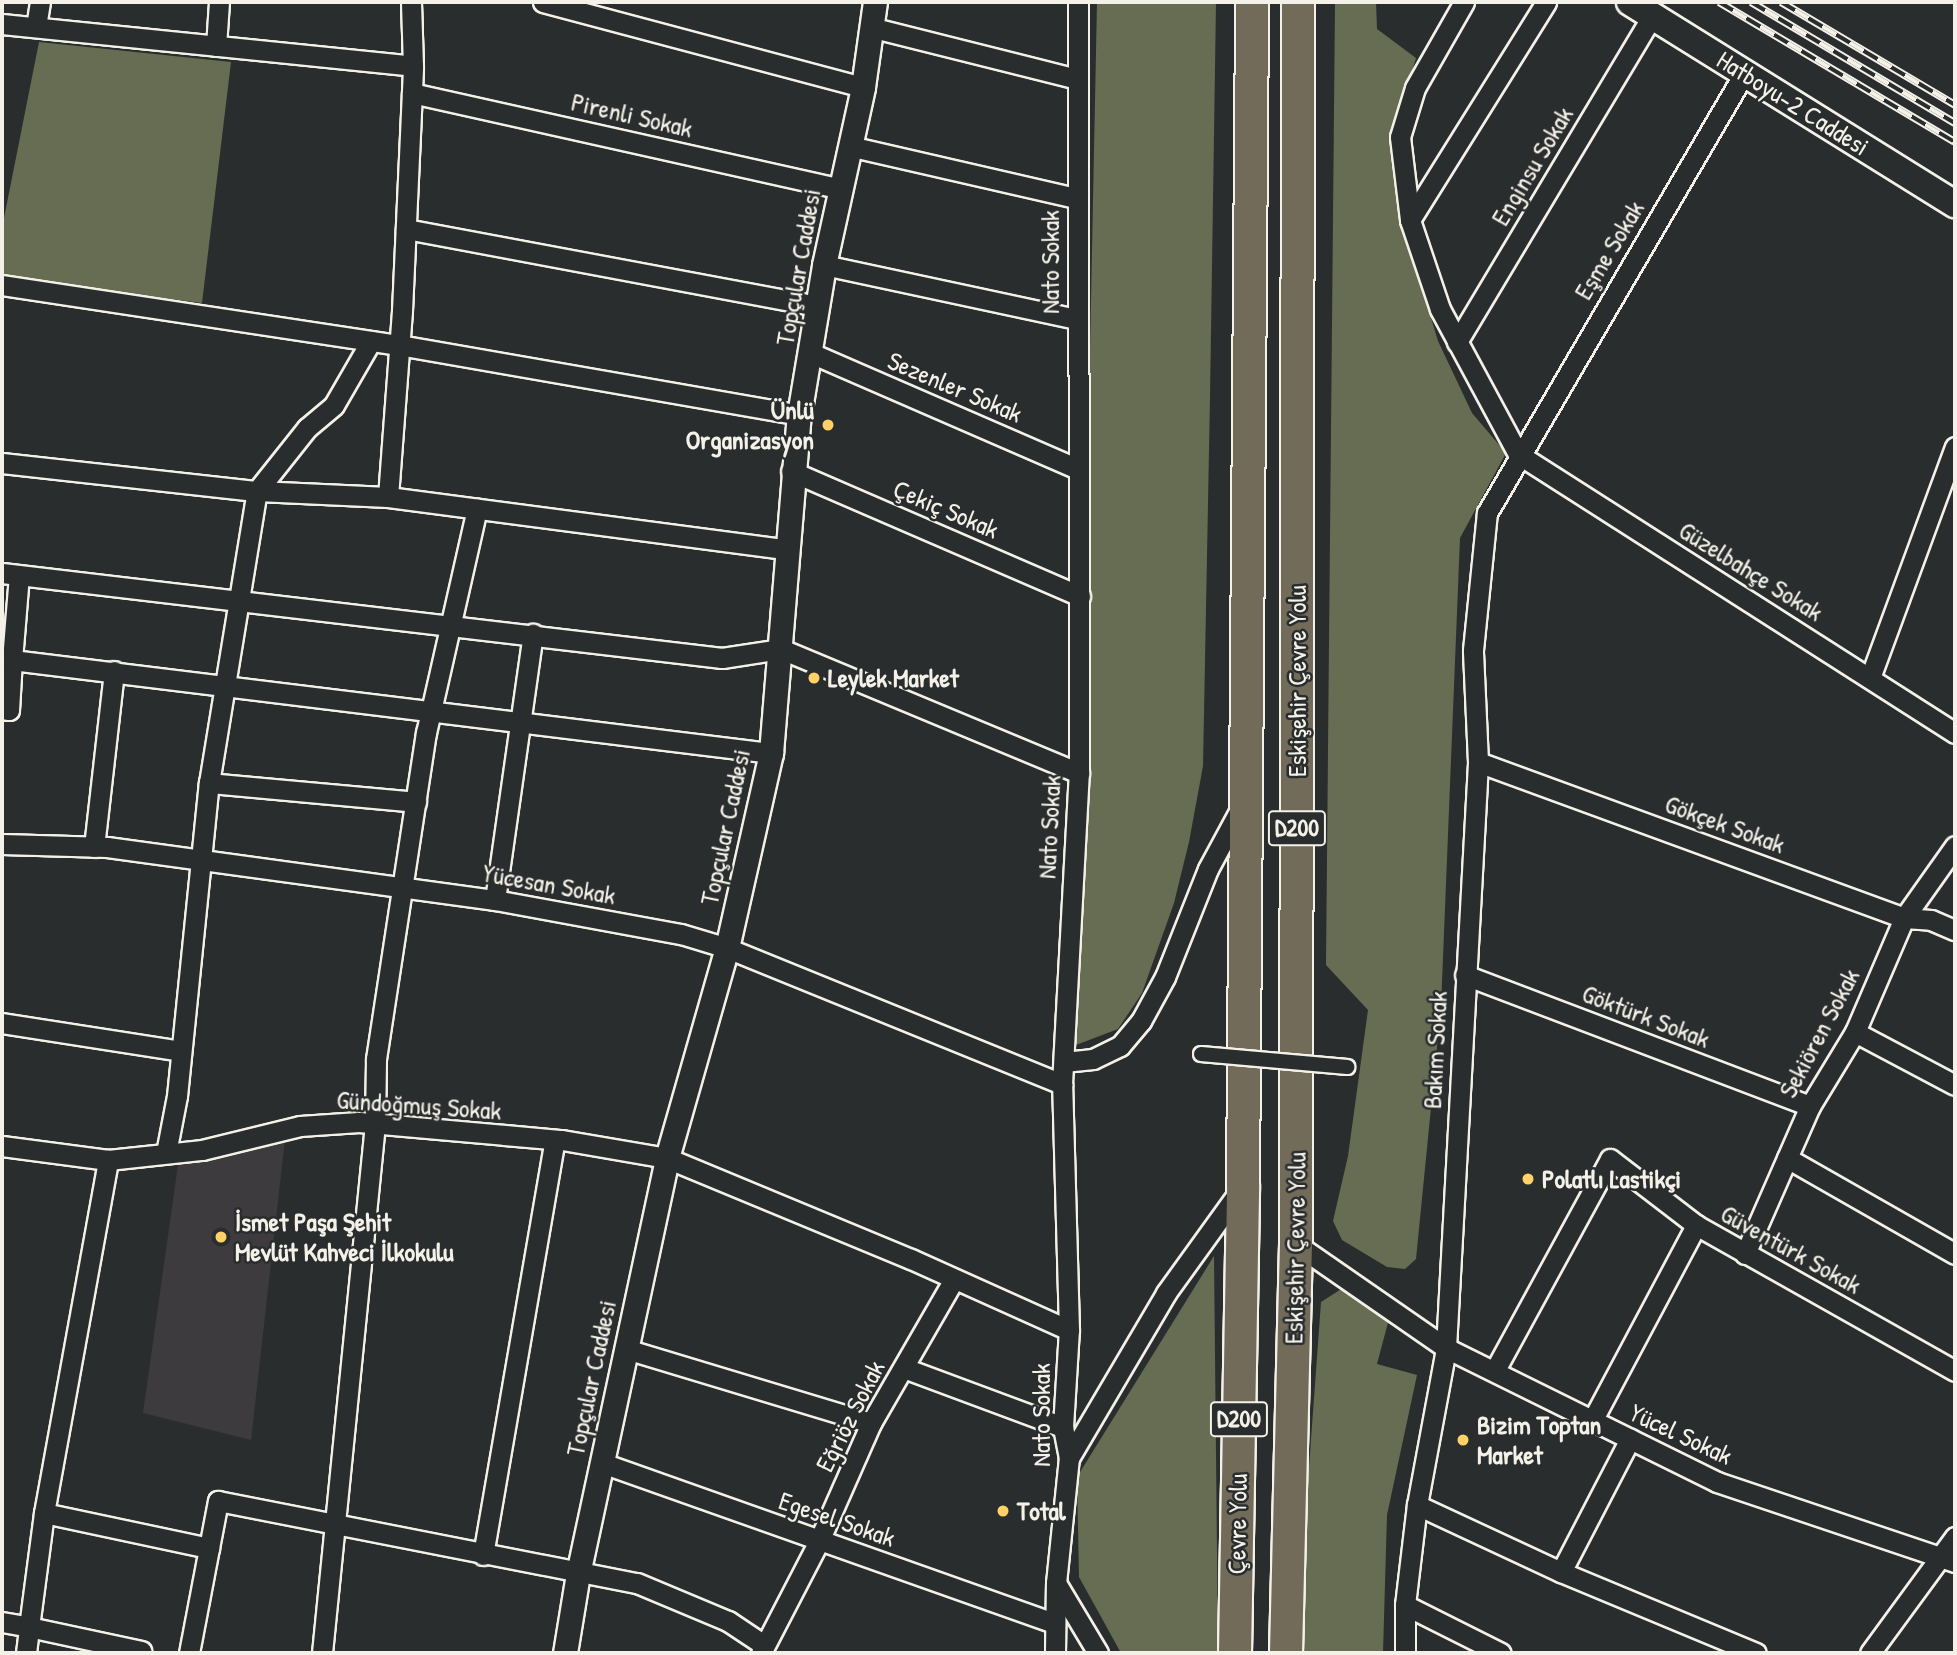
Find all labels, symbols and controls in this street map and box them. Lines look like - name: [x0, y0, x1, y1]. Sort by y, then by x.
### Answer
- street label: Hatboyu-2 Caddesi: [1711, 44, 1875, 162]
- street label: Pirenli Sokak: [568, 86, 696, 144]
- street label: Enginsu Sokak: [1484, 101, 1580, 231]
- street label: Topçular Caddesi: [769, 186, 827, 348]
- street label: Eşme Sokak: [1567, 195, 1651, 305]
- street label: Nato Sokak: [1034, 210, 1066, 314]
- street label: Sezenler Sokak: [883, 345, 1027, 429]
- place label: Ünlü Organizasyon: [686, 394, 814, 456]
- marker: Ünlü Organizasyon: [820, 417, 836, 433]
- street label: Çekiç Sokak: [889, 473, 1003, 545]
- street label: Güzelbahçe Sokak: [1673, 514, 1829, 628]
- street label: Eskişehir Çevre Yolu: [1281, 585, 1313, 777]
- place label: Leylek Market: [828, 662, 959, 694]
- marker: Leylek Market: [806, 670, 822, 686]
- street label: Topçular Caddesi: [693, 746, 757, 908]
- street label: Nato Sokak: [1031, 774, 1067, 880]
- street label: Gökçek Sokak: [1661, 788, 1789, 860]
- road number: D200: [1267, 808, 1327, 848]
- street label: Yücesan Sokak: [480, 857, 618, 911]
- street label: Sekiören Sokak: [1772, 963, 1866, 1103]
- street label: Göktürk Sokak: [1578, 977, 1714, 1055]
- street label: Bakım Sokak: [1416, 990, 1454, 1110]
- street label: Gündoğmuş Sokak: [336, 1084, 502, 1126]
- street label: Eskişehir Çevre Yolu: [1278, 1152, 1312, 1344]
- place label: Polatlı Lastikçi: [1542, 1163, 1681, 1195]
- marker: Polatlı Lastikçi: [1520, 1171, 1536, 1187]
- street label: Güventürk Sokak: [1715, 1198, 1867, 1300]
- place label: İsmet Paşa Şehit Mevlüt Kahveci İlkokulu: [235, 1206, 454, 1268]
- marker: İsmet Paşa Şehit Mevlüt Kahveci İlkokulu: [213, 1229, 229, 1245]
- street label: Topçular Caddesi: [559, 1297, 623, 1459]
- street label: Eğriöz Sokak: [809, 1355, 891, 1477]
- street label: Nato Sokak: [1025, 1363, 1057, 1467]
- street label: Yücel Sokak: [1625, 1397, 1737, 1471]
- road number: D200: [1209, 1399, 1269, 1440]
- place label: Bizim Toptan Market: [1477, 1409, 1601, 1470]
- marker: Bizim Toptan Market: [1455, 1432, 1471, 1448]
- street label: Çevre Yolu: [1221, 1473, 1253, 1575]
- street label: Egesel Sokak: [775, 1485, 899, 1553]
- place label: Total: [1017, 1495, 1066, 1527]
- marker: Total: [995, 1503, 1011, 1519]

